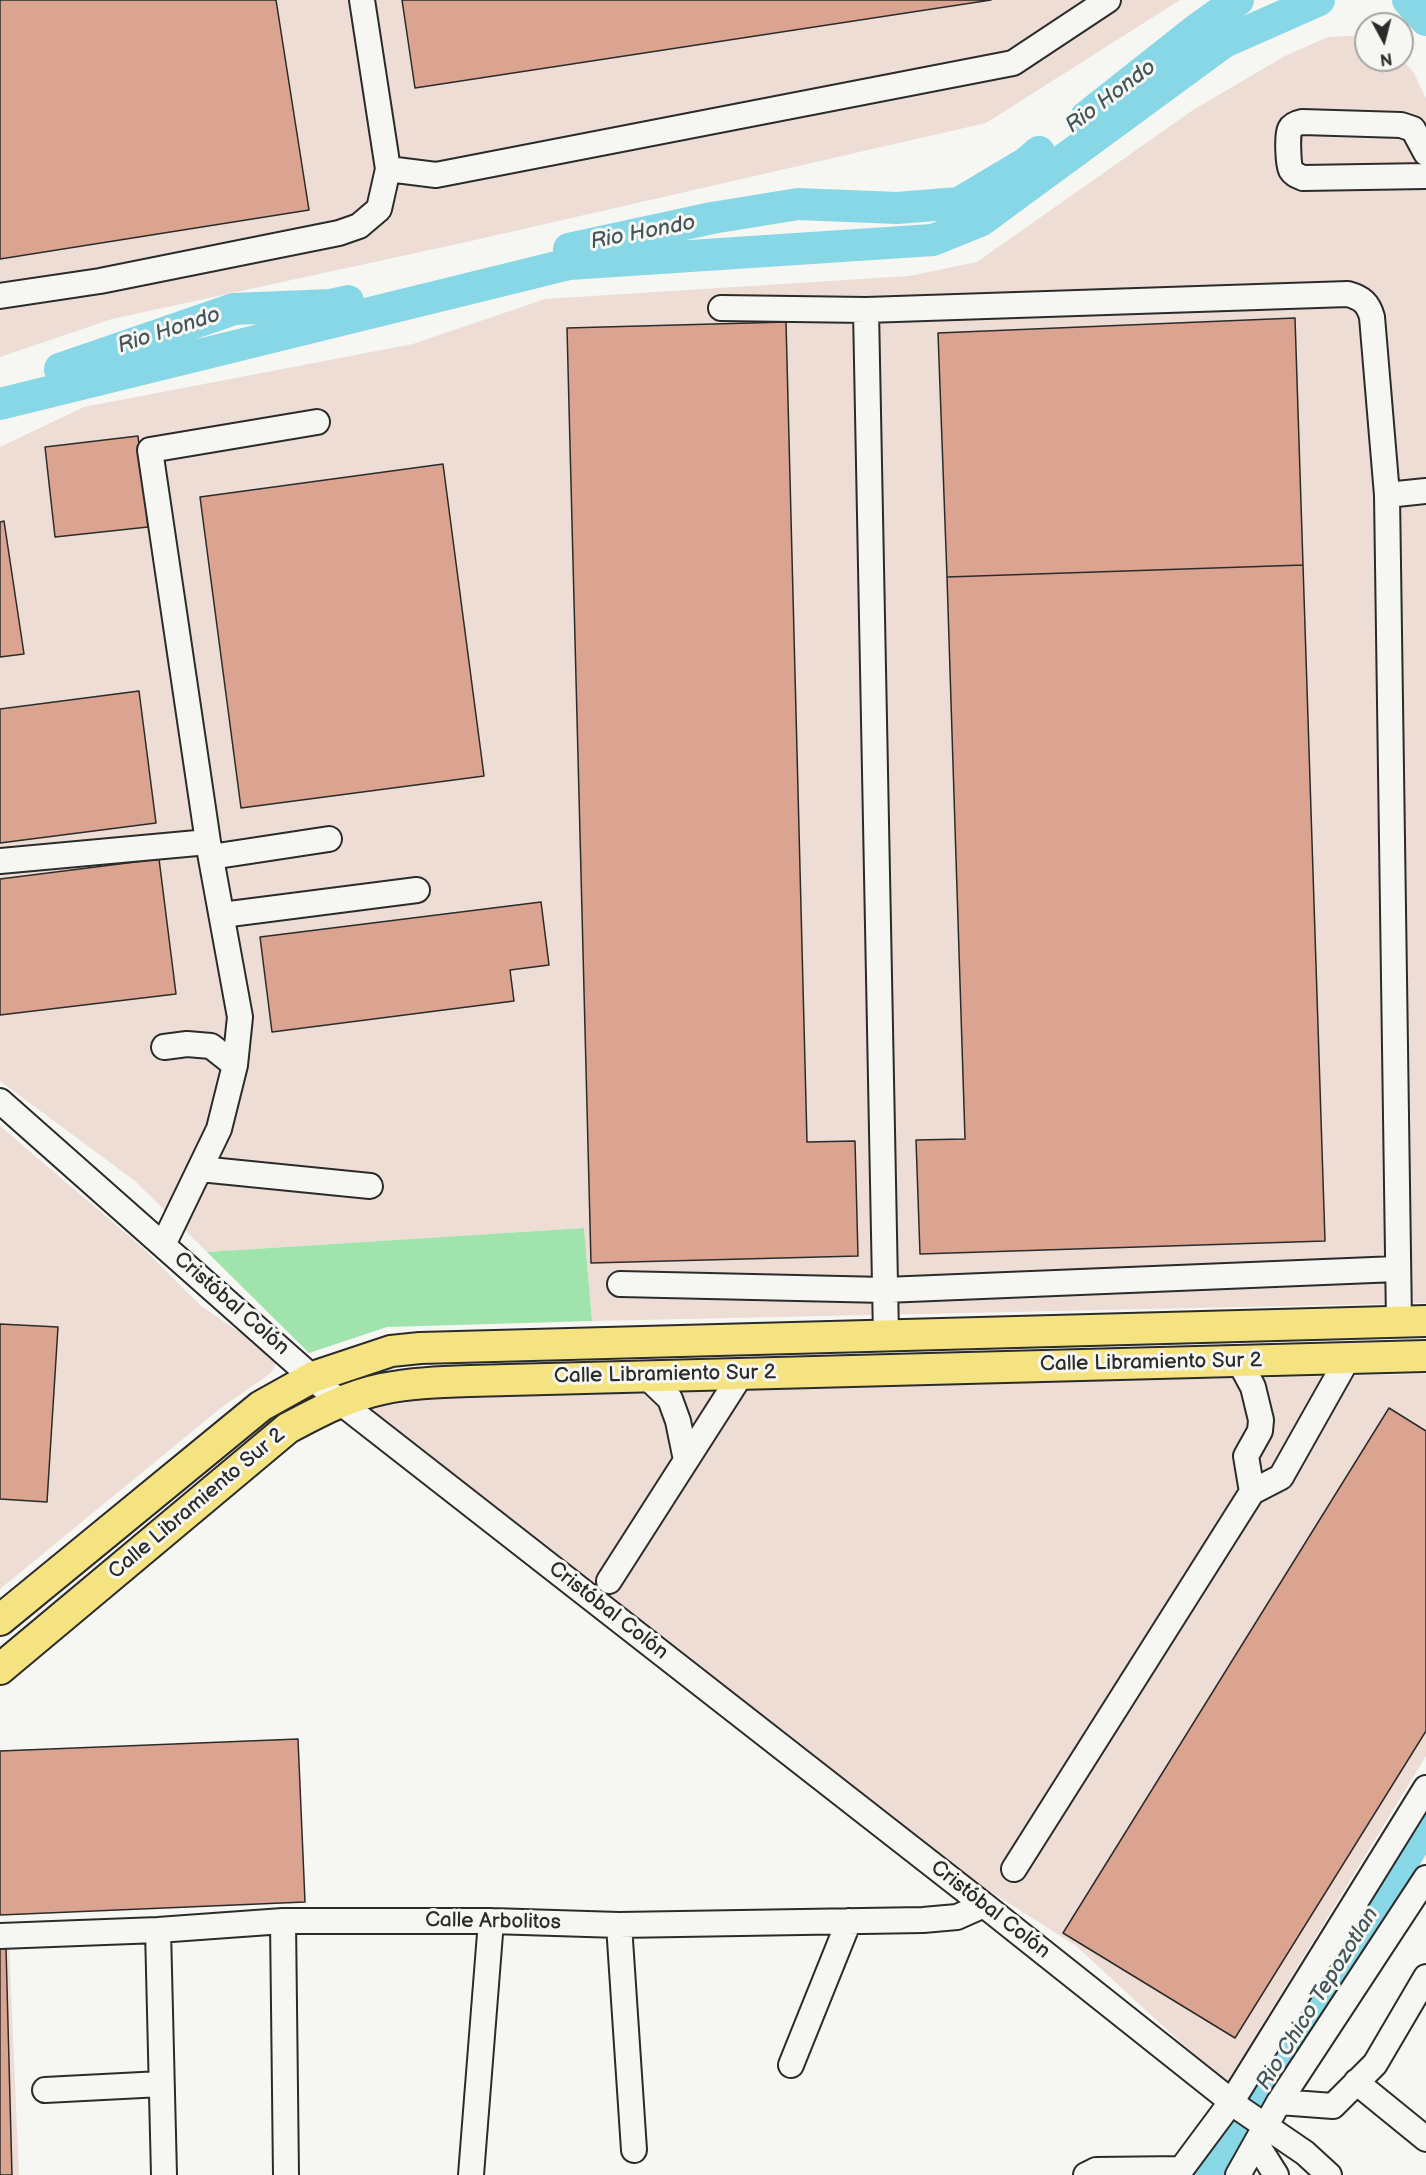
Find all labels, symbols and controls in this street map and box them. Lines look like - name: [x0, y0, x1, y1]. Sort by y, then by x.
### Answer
- north arrow: [1354, 12, 1414, 72]
- text: N: [1379, 48, 1393, 69]
- water label: Rio Hondo: [1061, 54, 1161, 140]
- water label: Rio Hondo: [588, 210, 698, 256]
- water label: Rio Hondo: [114, 302, 224, 360]
- street label: Cristóbal Colón: [168, 1247, 294, 1361]
- street label: Calle Libramiento Sur 2: [1040, 1348, 1262, 1378]
- street label: Calle Libramiento Sur 2: [554, 1360, 776, 1390]
- street label: Calle Libramiento Sur 2: [104, 1423, 290, 1585]
- street label: Cristóbal Colón: [543, 1556, 673, 1666]
- street label: Cristóbal Colón: [925, 1855, 1055, 1965]
- water label: Rio Chico Tepozotlan: [1251, 1903, 1385, 2095]
- street label: Calle Arbolitos: [425, 1908, 561, 1936]

